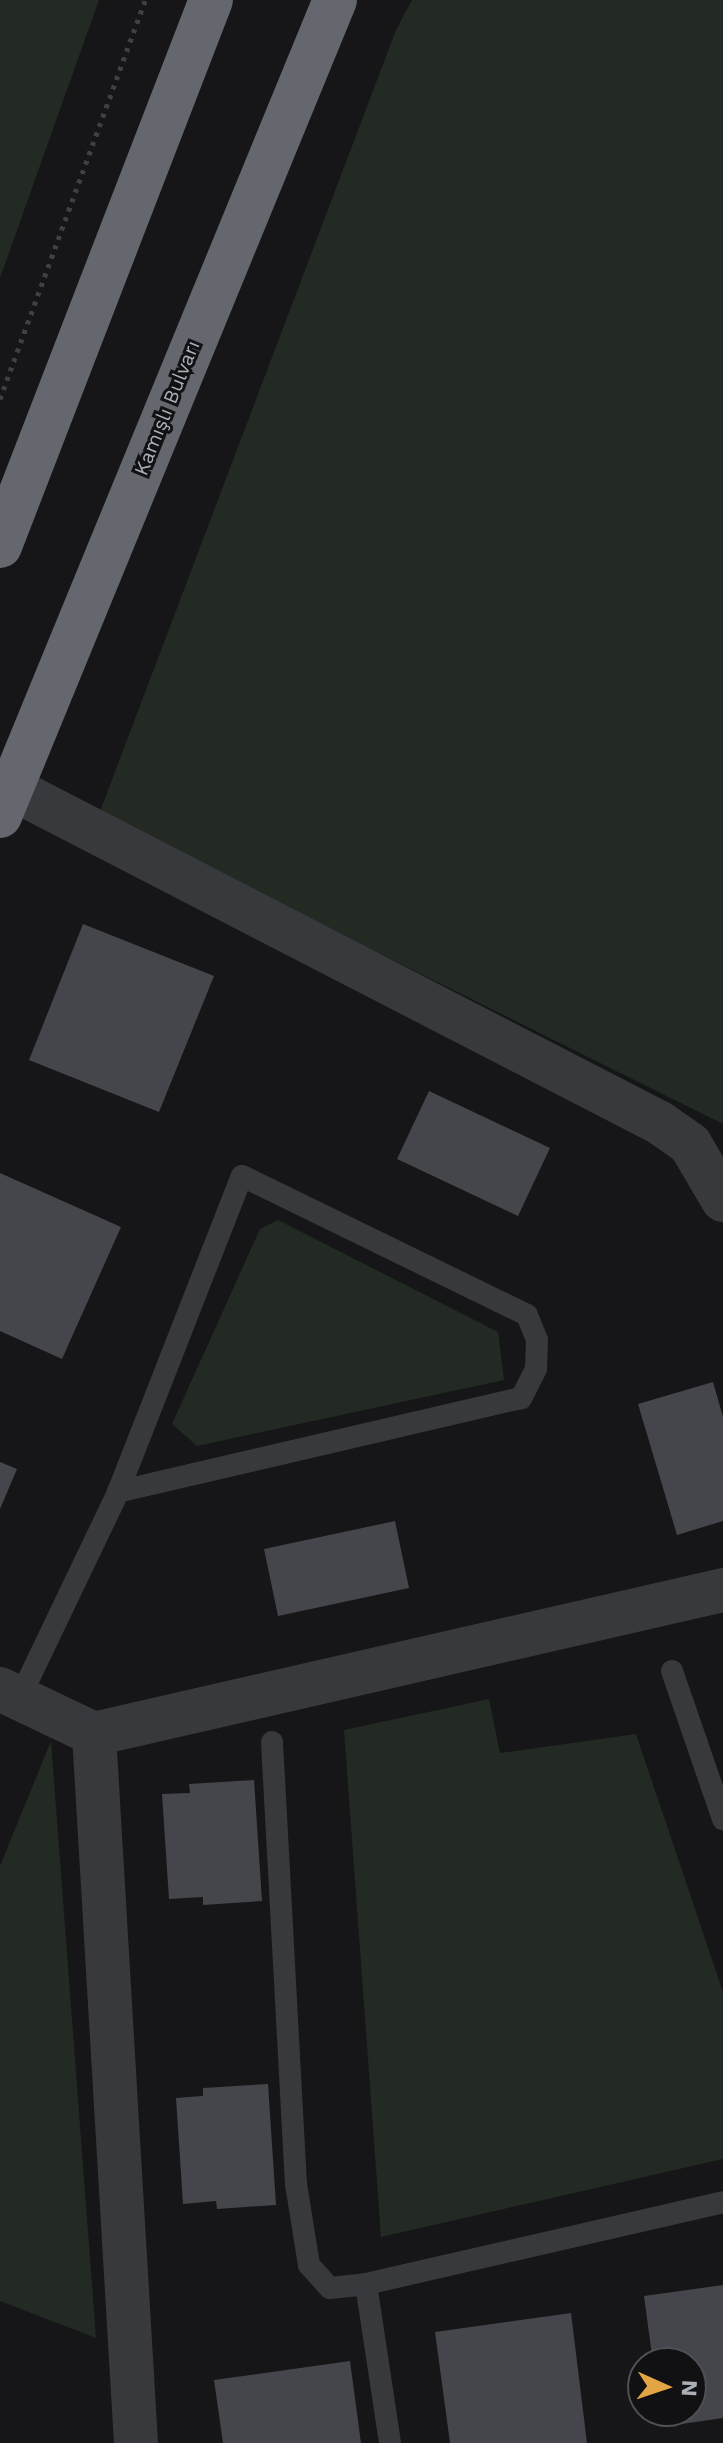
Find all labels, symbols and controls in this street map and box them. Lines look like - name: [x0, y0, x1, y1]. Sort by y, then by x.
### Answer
- street label: Kamışlı Bulvarı: [129, 337, 205, 479]
- north arrow: [627, 2347, 707, 2427]
- text: N: [677, 2379, 702, 2397]

